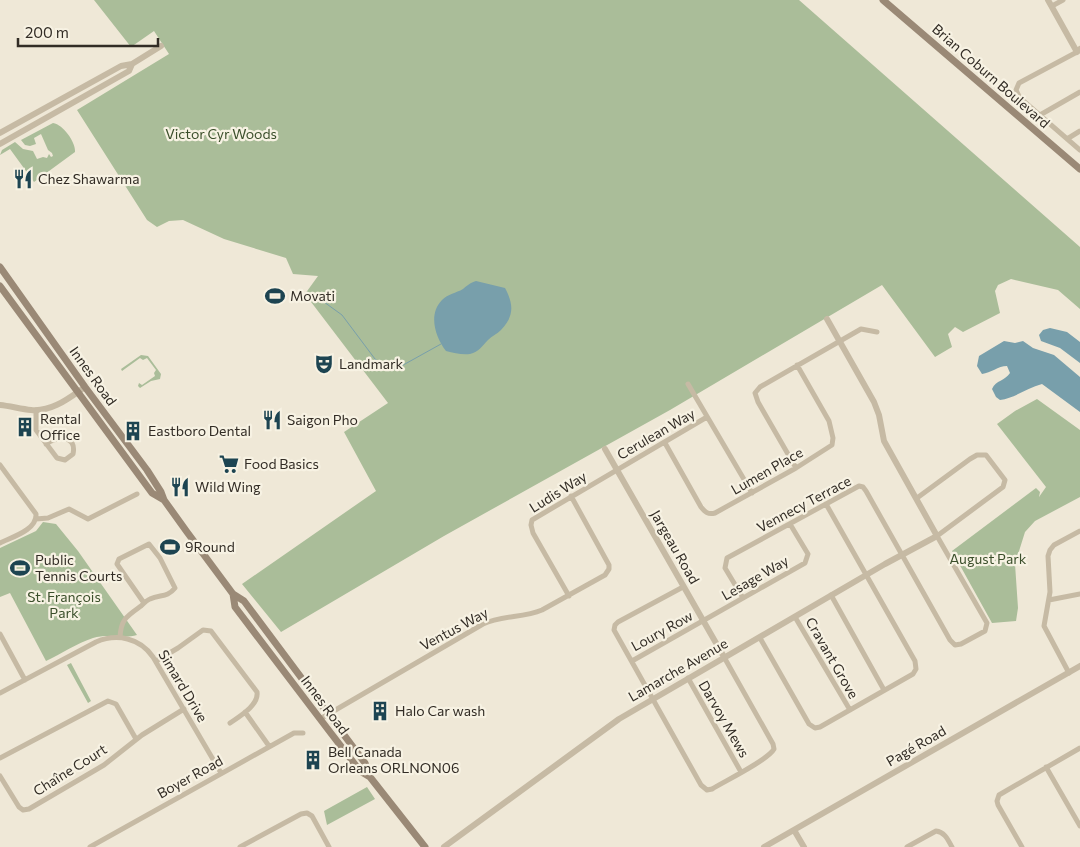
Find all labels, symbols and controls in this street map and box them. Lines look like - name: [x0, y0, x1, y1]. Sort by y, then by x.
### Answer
- scale bar: [18, 15, 158, 47]
- street label: Brian Coburn Boulevard: [929, 20, 1054, 131]
- text: 200 m: [25, 23, 69, 41]
- park label: Victor Cyr Woods: [165, 125, 277, 142]
- restaurant icon: Chez Shawarma: [12, 168, 34, 190]
- place label: Chez Shawarma: [38, 170, 140, 187]
- sports icon: Movati: [264, 285, 286, 307]
- place label: Movati: [290, 287, 335, 304]
- street label: Innes Road: [66, 343, 121, 409]
- theatre icon: Landmark: [313, 353, 335, 375]
- place label: Landmark: [339, 355, 404, 372]
- street label: Cerulean Way: [614, 404, 698, 463]
- restaurant icon: Saigon Pho: [261, 409, 283, 431]
- place label: Rental Office: [40, 410, 81, 443]
- place label: Saigon Pho: [287, 411, 358, 428]
- building icon: Rental Office: [14, 416, 36, 438]
- building icon: Eastboro Dental: [122, 420, 144, 442]
- place label: Eastboro Dental: [148, 422, 251, 439]
- street label: Lumen Place: [728, 443, 806, 498]
- supermarket icon: Food Basics: [218, 453, 240, 475]
- place label: Food Basics: [244, 455, 319, 472]
- street label: Ludis Way: [526, 467, 590, 516]
- street label: Vennecy Terrace: [754, 472, 854, 536]
- restaurant icon: Wild Wing: [169, 476, 191, 498]
- place label: Wild Wing: [195, 478, 261, 495]
- street label: Jargeau Road: [647, 507, 703, 587]
- sports icon: 9Round: [159, 536, 181, 558]
- place label: 9Round: [185, 538, 235, 555]
- park label: August Park: [950, 550, 1027, 567]
- place label: Public Tennis Courts: [35, 551, 122, 584]
- street label: Lesage Way: [718, 552, 791, 604]
- sports icon: Public Tennis Courts: [9, 557, 31, 579]
- park label: St. François Park: [27, 588, 101, 621]
- street label: Ventus Way: [417, 604, 491, 654]
- street label: Loury Row: [628, 607, 696, 654]
- street label: Cravant Grove: [802, 614, 863, 701]
- street label: Lamarche Avenue: [625, 634, 730, 705]
- street label: Simard Drive: [155, 647, 212, 725]
- street label: Innes Road: [298, 672, 353, 737]
- street label: Darvoy Mews: [695, 677, 753, 760]
- building icon: Halo Car wash: [369, 700, 391, 722]
- place label: Halo Car wash: [395, 702, 485, 719]
- street label: Pagé Road: [883, 722, 949, 770]
- street label: Chaîne Court: [30, 740, 110, 799]
- place label: Bell Canada Orleans ORLNON06: [328, 743, 459, 776]
- building icon: Bell Canada Orleans ORLNON06: [302, 749, 324, 771]
- street label: Boyer Road: [154, 752, 226, 802]

